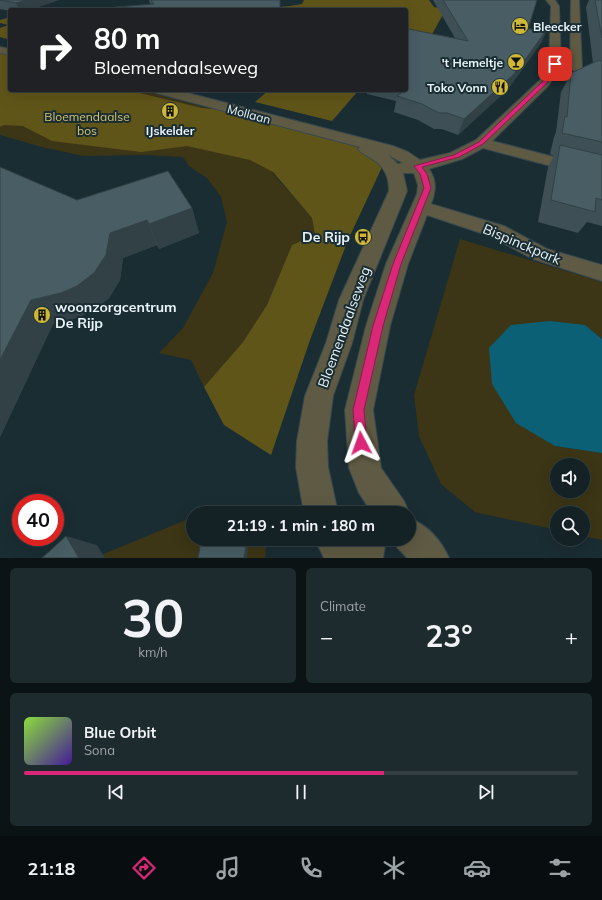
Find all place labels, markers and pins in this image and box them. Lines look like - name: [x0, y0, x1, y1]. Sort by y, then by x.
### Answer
- hotel icon: Bleecker: [510, 16, 530, 36]
- place label: Bleecker: [533, 19, 582, 34]
- pin: [538, 47, 572, 81]
- bar icon: 't Hemeltje: [506, 52, 526, 72]
- place label: 't Hemeltje: [442, 55, 503, 70]
- restaurant icon: Toko Vonn: [490, 77, 510, 97]
- place label: Toko Vonn: [427, 80, 487, 95]
- building icon: IJskelder: [160, 101, 180, 121]
- place label: IJskelder: [146, 123, 195, 138]
- bus stop icon: De Rijp: [353, 227, 373, 247]
- place label: De Rijp: [302, 228, 350, 246]
- place label: woonzorgcentrum De Rijp: [55, 298, 177, 332]
- building icon: woonzorgcentrum De Rijp: [32, 305, 52, 325]

